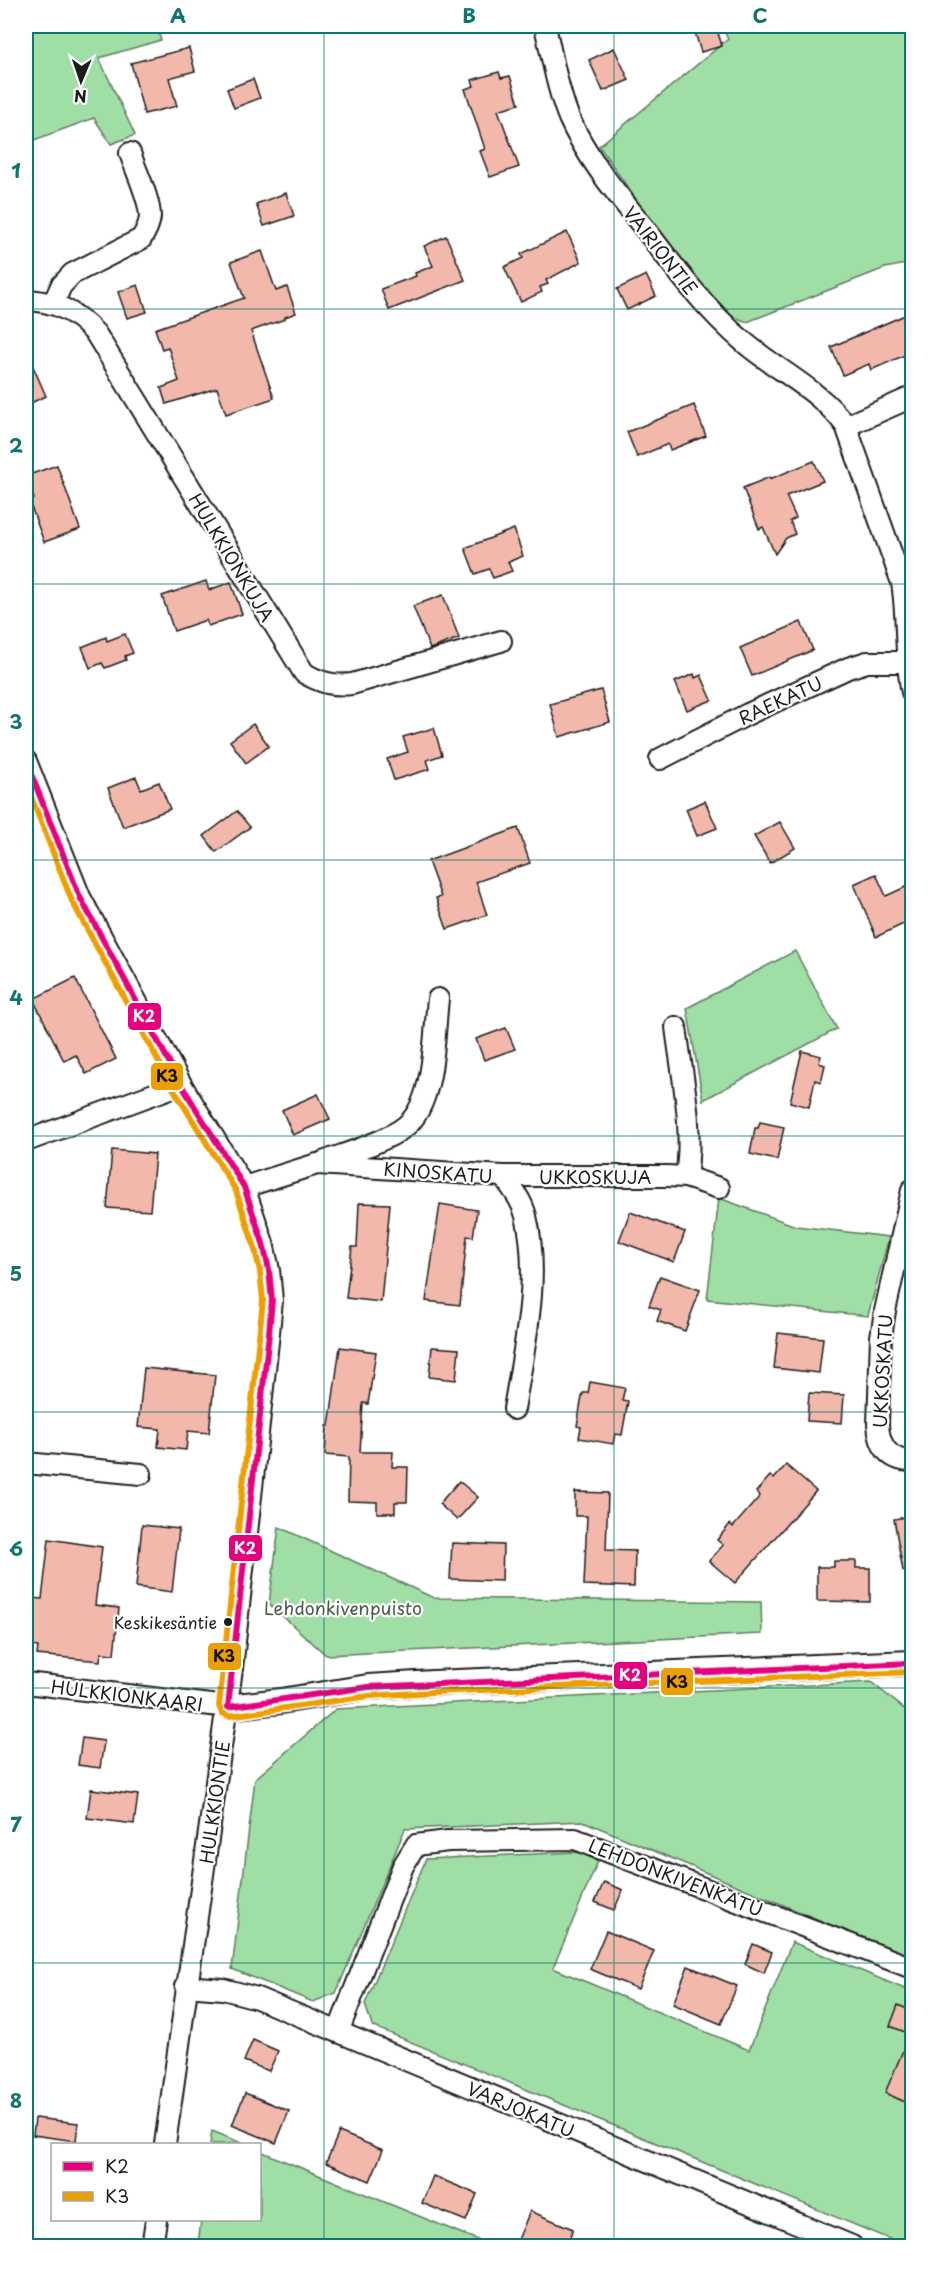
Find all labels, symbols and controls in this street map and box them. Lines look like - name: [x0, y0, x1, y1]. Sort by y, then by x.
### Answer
- text: A: [170, 0, 186, 30]
- text: B: [462, 0, 476, 30]
- text: C: [752, 0, 768, 30]
- north arrow: [51, 51, 111, 111]
- text: N: [74, 85, 87, 109]
- text: 1: [11, 155, 21, 185]
- street label: VAIRIONTIE: [618, 200, 704, 300]
- text: 2: [9, 430, 23, 460]
- street label: HULKKIONKUJA: [183, 488, 281, 627]
- street label: RAEKATU: [734, 669, 826, 731]
- text: 3: [9, 706, 23, 736]
- text: 4: [9, 982, 23, 1012]
- line badge: K2: [127, 1002, 162, 1031]
- text: K2: [133, 1003, 156, 1027]
- line badge: K3: [150, 1062, 184, 1091]
- text: K3: [156, 1063, 178, 1087]
- street label: KINOSKATU: [383, 1155, 493, 1189]
- street label: UKKOSKUJA: [539, 1163, 651, 1190]
- text: 5: [10, 1258, 22, 1288]
- street label: UKKOSKATU: [866, 1313, 898, 1429]
- text: 6: [9, 1533, 23, 1563]
- line badge: K2: [228, 1534, 263, 1562]
- text: K2: [234, 1535, 257, 1559]
- park label: Lehdonkivenpuisto: [264, 1594, 422, 1621]
- place label: Keskikesäntie: [114, 1610, 217, 1634]
- marker: Keskikesäntie: [222, 1616, 234, 1628]
- line badge: K3: [207, 1642, 242, 1671]
- text: K3: [213, 1643, 235, 1667]
- line badge: K2: [613, 1661, 648, 1690]
- text: K2: [619, 1662, 642, 1686]
- line badge: K3: [660, 1667, 694, 1696]
- text: K3: [666, 1669, 688, 1693]
- street label: HULKKIONKAARI: [49, 1672, 205, 1718]
- street label: HULKKIONTIE: [192, 1739, 236, 1865]
- text: 7: [10, 1809, 22, 1839]
- street label: LEHDONKIVENKATU: [585, 1831, 767, 1923]
- street label: VARJOKATU: [463, 2074, 579, 2144]
- text: 8: [10, 2085, 22, 2115]
- legend: [51, 2143, 261, 2221]
- text: K2: [105, 2152, 129, 2179]
- text: K3: [105, 2182, 129, 2209]

